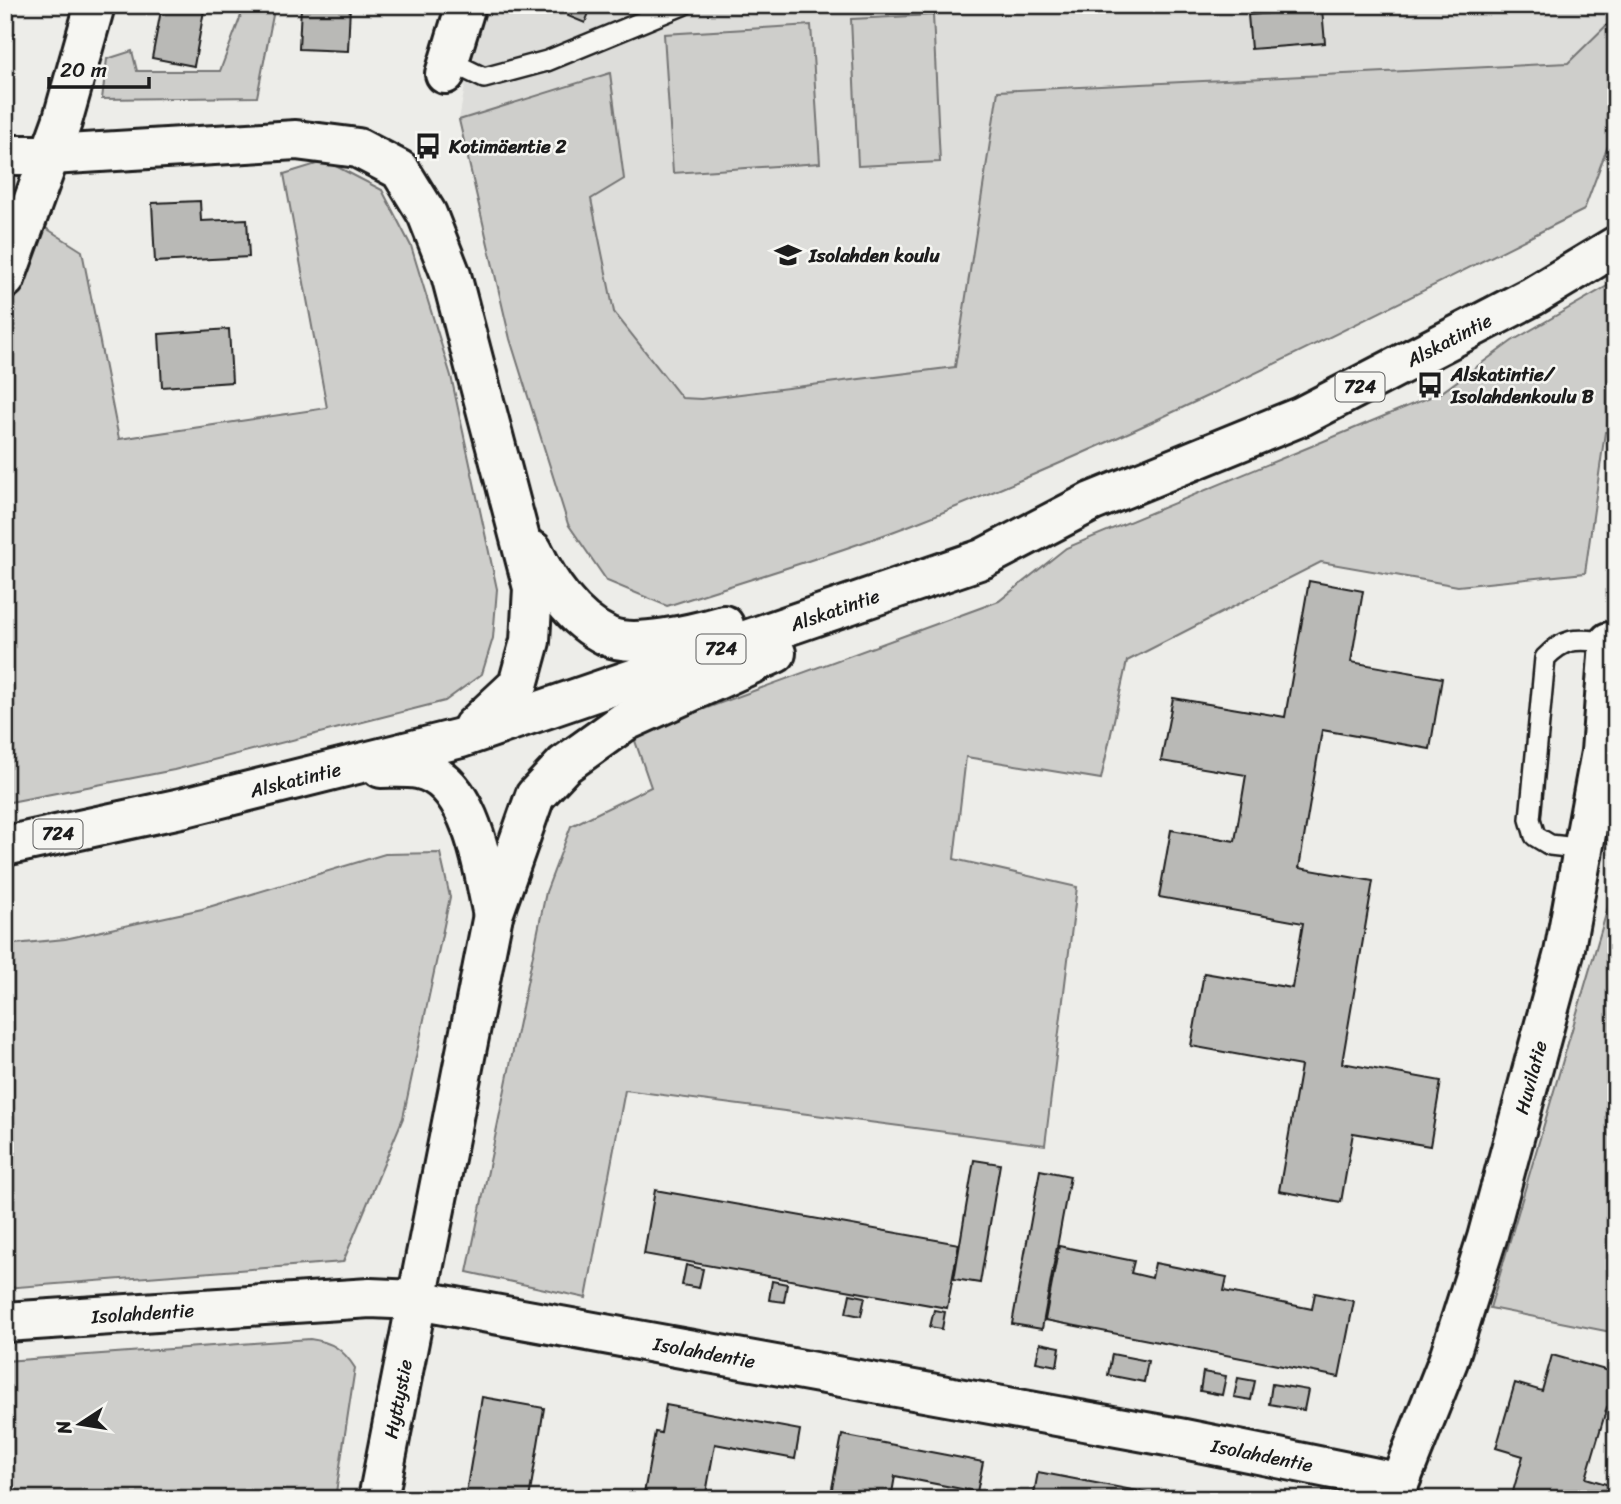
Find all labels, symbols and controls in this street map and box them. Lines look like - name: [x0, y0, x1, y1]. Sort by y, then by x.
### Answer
- scale bar: [49, 46, 149, 90]
- text: 20 m: [60, 51, 107, 89]
- place label: Kotimäentie 2: [448, 130, 567, 163]
- bus stop icon: Kotimäentie 2: [413, 131, 443, 161]
- place label: Isolahden koulu: [808, 239, 941, 272]
- school or university icon: Isolahden koulu: [773, 240, 803, 270]
- street label: Alskatintie: [1399, 304, 1498, 377]
- place label: Alskatintie/ Isolahdenkoulu B: [1450, 358, 1594, 413]
- bus stop icon: Alskatintie/ Isolahdenkoulu B: [1415, 370, 1445, 400]
- road number: 724: [1336, 372, 1384, 402]
- street label: Alskatintie: [785, 579, 884, 641]
- road number: 724: [696, 634, 746, 664]
- street label: Alskatintie: [246, 753, 345, 807]
- road number: 724: [34, 820, 82, 848]
- street label: Huvilatie: [1505, 1037, 1557, 1118]
- street label: Isolahdentie: [89, 1294, 195, 1333]
- street label: Isolahdentie: [650, 1327, 758, 1378]
- street label: Hyttystie: [374, 1356, 422, 1441]
- north arrow: [46, 1388, 116, 1458]
- text: N: [46, 1417, 82, 1438]
- street label: Isolahdentie: [1207, 1429, 1316, 1482]

